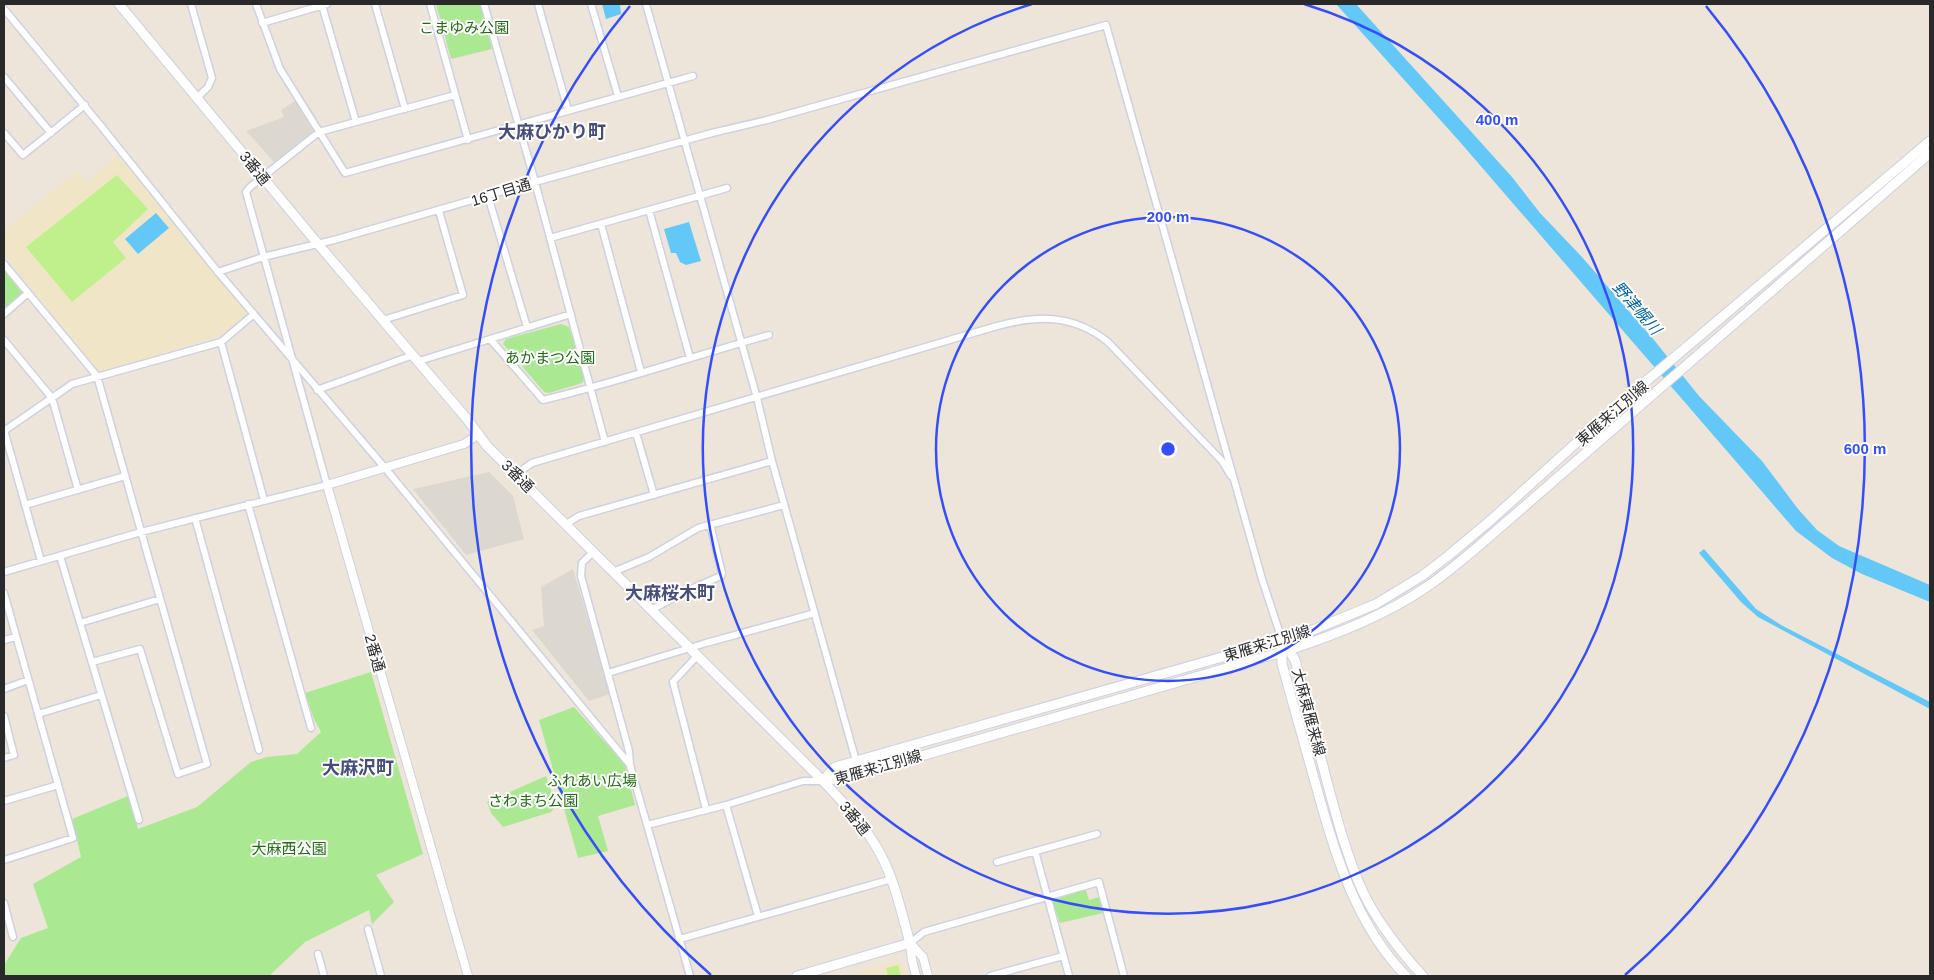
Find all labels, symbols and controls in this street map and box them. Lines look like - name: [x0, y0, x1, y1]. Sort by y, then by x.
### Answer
- park label: こまゆみ公園: [419, 19, 509, 36]
- text: 400 m: [1476, 111, 1518, 128]
- district label: 大麻ひかり町: [498, 122, 606, 142]
- street label: 3番通: [236, 148, 274, 188]
- street label: 16丁目通: [469, 175, 533, 209]
- text: 200 m: [1147, 208, 1189, 225]
- water label: 野津幌川: [1610, 278, 1666, 339]
- park label: あかまつ公園: [505, 349, 595, 366]
- street label: 東雁来江別線: [1572, 377, 1652, 449]
- centre of rings: [1159, 440, 1177, 458]
- text: 600 m: [1844, 440, 1886, 457]
- street label: 3番通: [498, 456, 538, 496]
- district label: 大麻桜木町: [625, 583, 715, 603]
- street label: 東雁来江別線: [1221, 622, 1313, 664]
- street label: 2番通: [362, 632, 388, 674]
- street label: 大麻東雁来線: [1289, 666, 1329, 758]
- street label: 東雁来江別線: [832, 746, 924, 788]
- district label: 大麻沢町: [322, 758, 394, 778]
- park label: ふれあい広場: [547, 772, 637, 789]
- park label: さわまち公園: [488, 792, 578, 809]
- street label: 3番通: [836, 798, 874, 838]
- park label: 大麻西公園: [251, 840, 327, 857]

